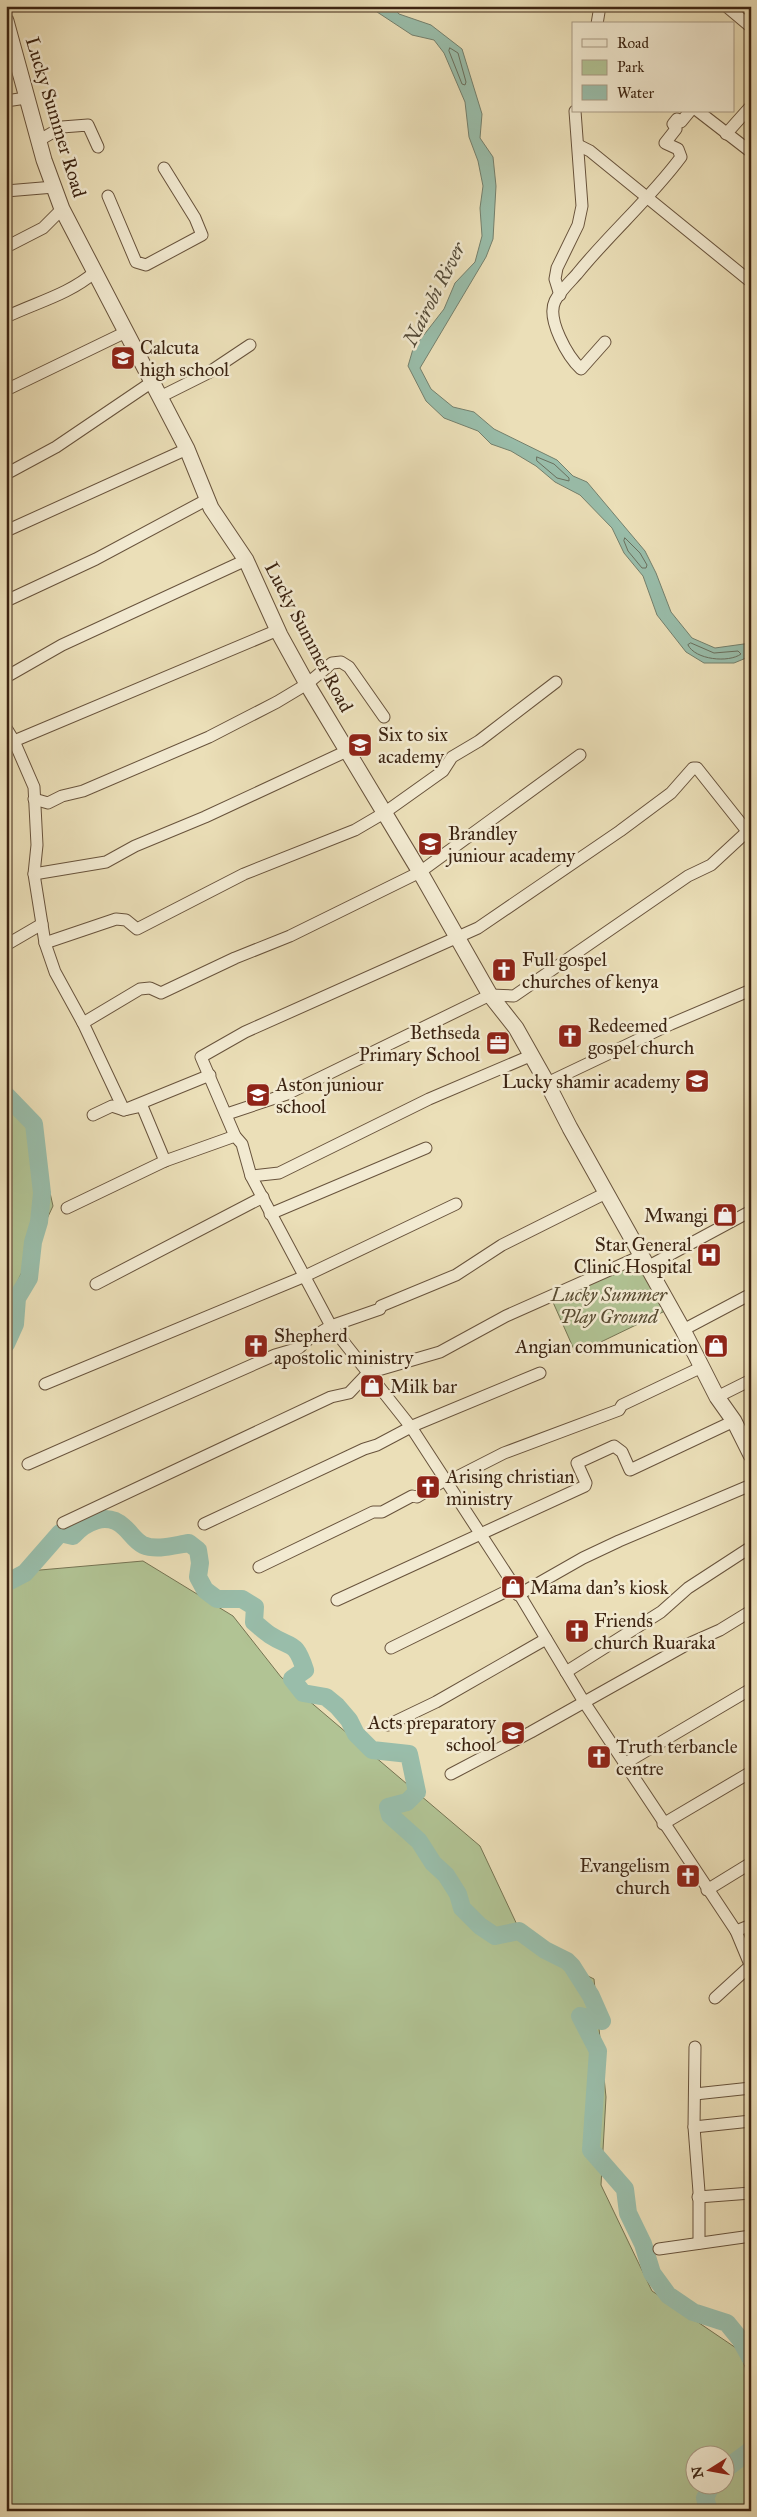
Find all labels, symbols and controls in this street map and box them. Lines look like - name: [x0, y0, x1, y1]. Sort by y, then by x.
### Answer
- legend: [572, 22, 734, 112]
- street label: Lucky Summer Road: [21, 34, 91, 200]
- text: Road: [617, 34, 649, 52]
- text: Park: [617, 58, 644, 76]
- text: Water: [617, 84, 654, 102]
- water label: Nairobi River: [397, 237, 471, 351]
- place label: Calcuta high school: [140, 336, 230, 382]
- school or university icon: Calcuta high school: [110, 345, 136, 371]
- street label: Lucky Summer Road: [260, 558, 358, 716]
- place label: Six to six academy: [378, 723, 448, 768]
- school or university icon: Six to six academy: [347, 732, 373, 758]
- place label: Brandley juniour academy: [445, 822, 576, 867]
- school or university icon: Brandley juniour academy: [417, 831, 443, 857]
- place label: Full gospel churches of kenya: [522, 948, 660, 993]
- church icon: Full gospel churches of kenya: [491, 957, 517, 983]
- place label: Redeemed gospel church: [588, 1014, 695, 1060]
- place label: Bethseda Primary School: [359, 1021, 481, 1066]
- church icon: Redeemed gospel church: [557, 1023, 583, 1049]
- office icon: Bethseda Primary School: [485, 1030, 511, 1056]
- school or university icon: Lucky shamir academy: [684, 1068, 710, 1094]
- place label: Lucky shamir academy: [502, 1070, 681, 1093]
- place label: Aston juniour school: [275, 1073, 385, 1118]
- school or university icon: Aston juniour school: [245, 1082, 271, 1108]
- shop icon: Mwangi: [712, 1202, 738, 1228]
- place label: Mwangi: [644, 1204, 708, 1228]
- place label: Star General Clinic Hospital: [574, 1233, 693, 1278]
- hospital icon: Star General Clinic Hospital: [696, 1242, 722, 1268]
- park label: Lucky Summer Play Ground: [550, 1283, 668, 1328]
- place label: Shepherd apostolic ministry: [274, 1324, 414, 1369]
- church icon: Shepherd apostolic ministry: [243, 1333, 269, 1359]
- shop icon: Angian communication: [703, 1333, 729, 1359]
- place label: Angian communication: [515, 1335, 698, 1359]
- shop icon: Milk bar: [359, 1373, 385, 1399]
- place label: Milk bar: [390, 1375, 458, 1398]
- place label: Arising christian ministry: [445, 1465, 575, 1510]
- church icon: Arising christian ministry: [415, 1474, 441, 1500]
- shop icon: Mama dan's kiosk: [500, 1574, 526, 1600]
- place label: Mama dan's kiosk: [530, 1576, 669, 1599]
- place label: Friends church Ruaraka: [594, 1609, 717, 1654]
- church icon: Friends church Ruaraka: [564, 1618, 590, 1644]
- place label: Acts preparatory school: [367, 1711, 497, 1756]
- school or university icon: Acts preparatory school: [500, 1720, 526, 1746]
- place label: Truth terbancle centre: [616, 1735, 738, 1780]
- church icon: Truth terbancle centre: [586, 1744, 612, 1770]
- place label: Evangelism church: [579, 1854, 670, 1899]
- church icon: Evangelism church: [675, 1863, 701, 1889]
- north arrow: [684, 2444, 734, 2494]
- text: N: [688, 2465, 707, 2480]

